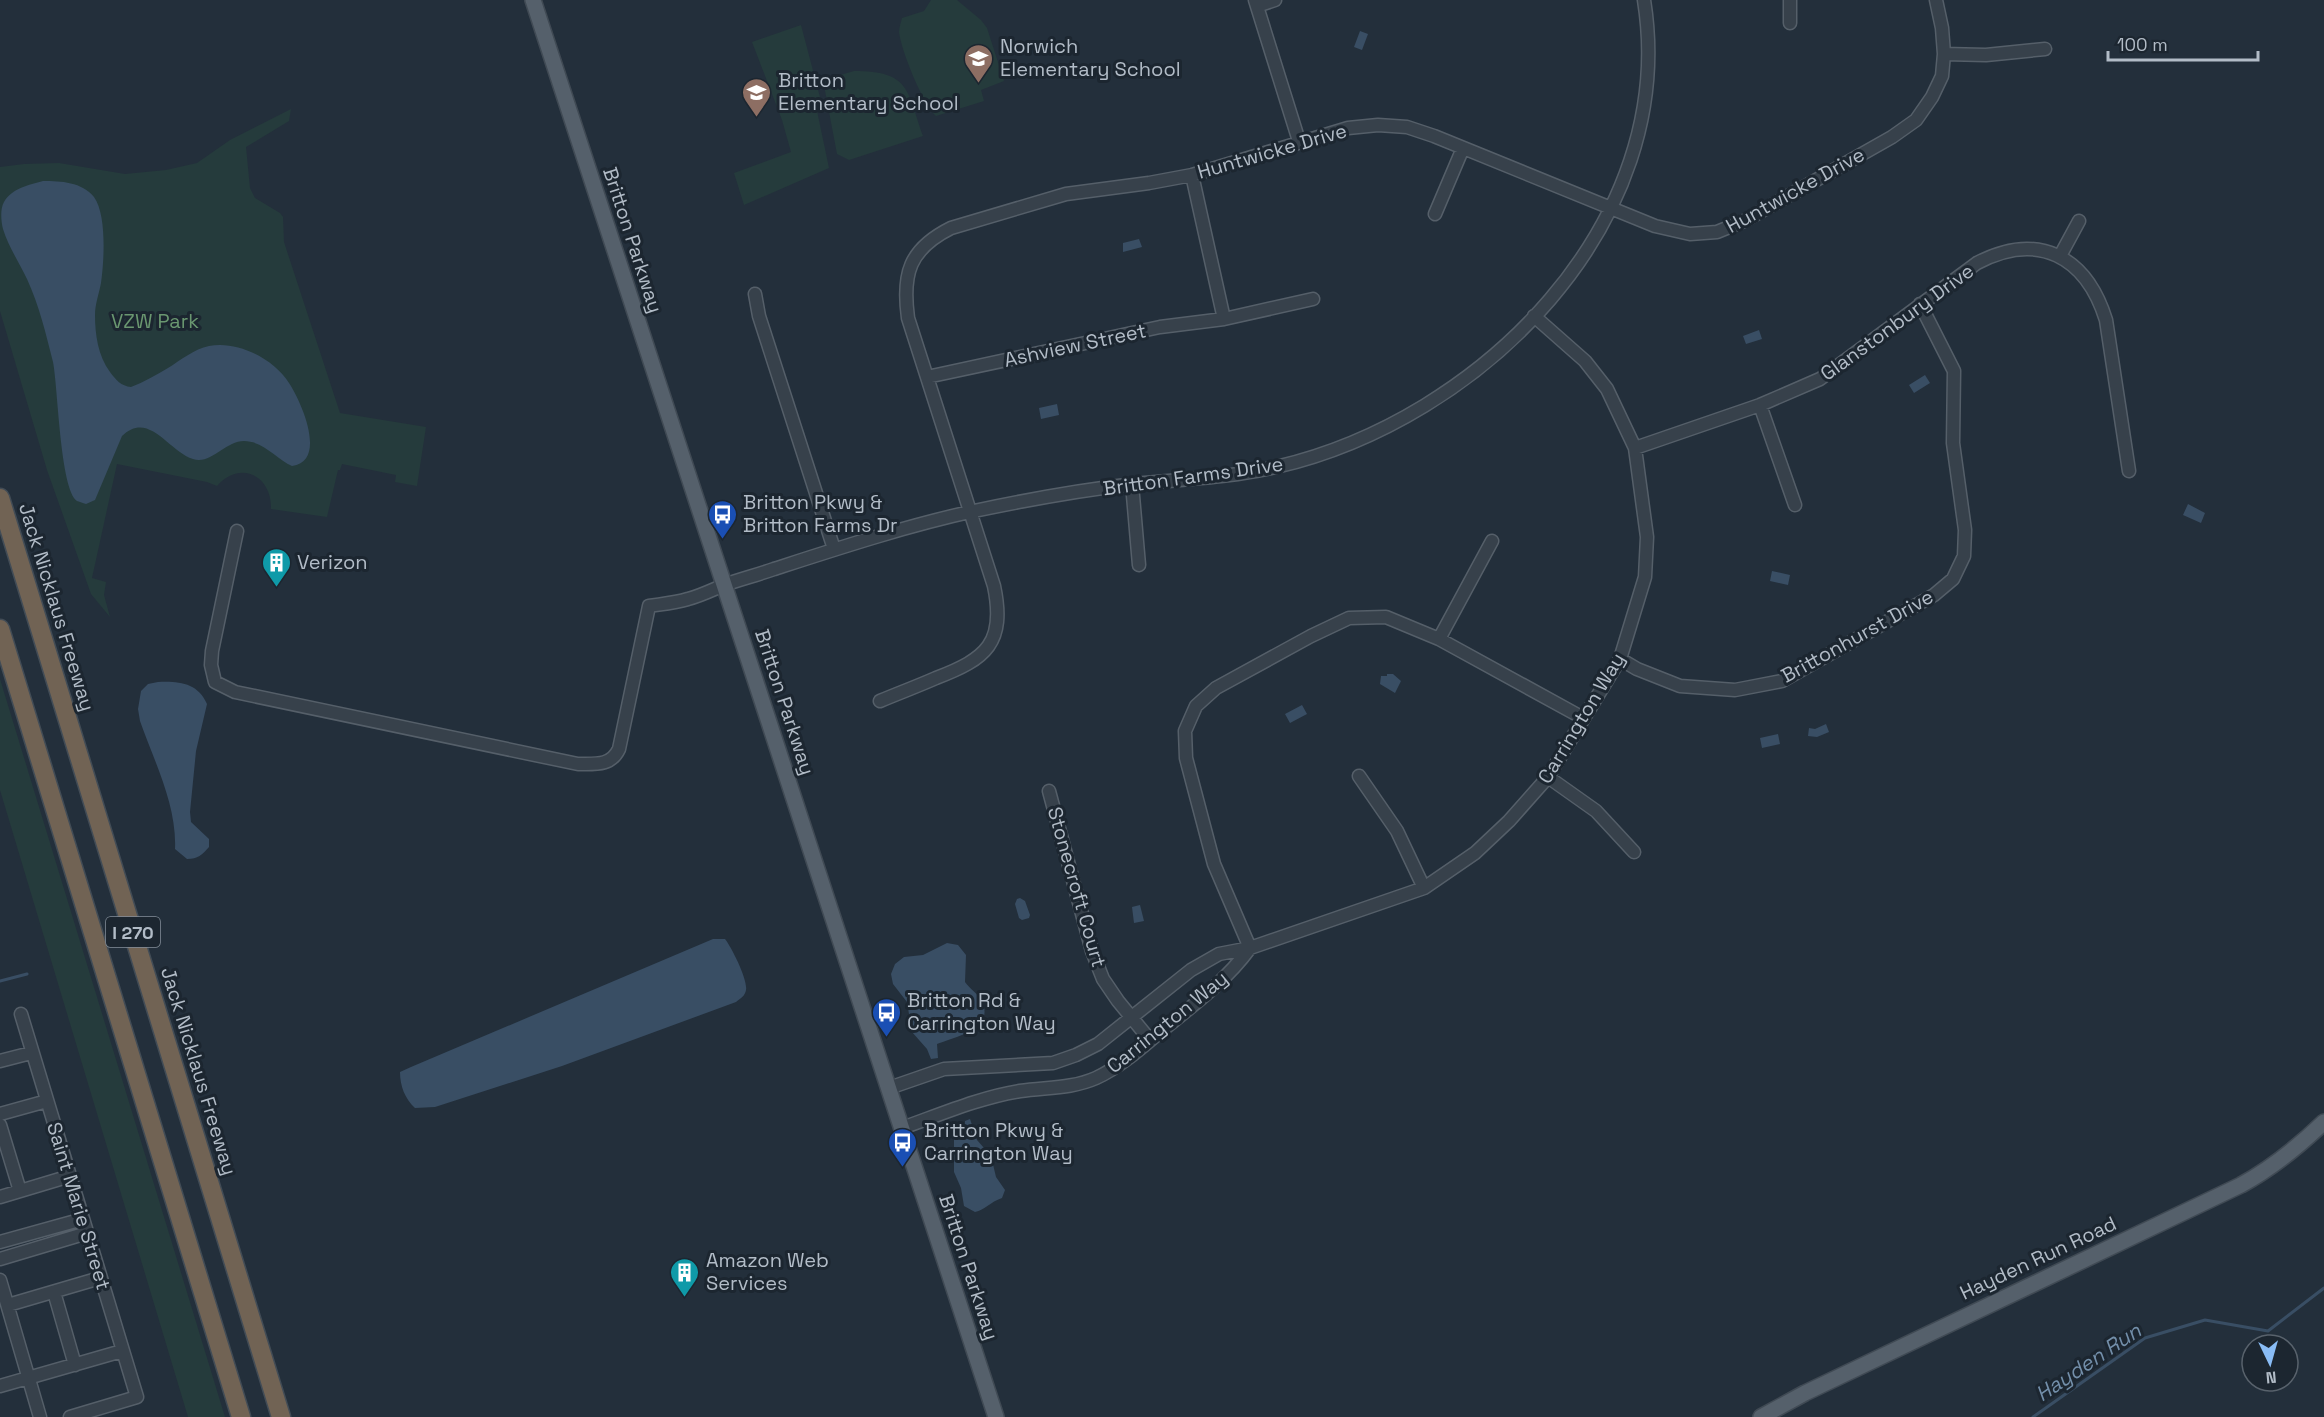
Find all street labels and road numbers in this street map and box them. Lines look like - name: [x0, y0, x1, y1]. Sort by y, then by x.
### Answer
- street label: Huntwicke Drive: [1194, 117, 1350, 185]
- street label: Huntwicke Drive: [1721, 141, 1869, 239]
- street label: Britton Parkway: [597, 164, 669, 316]
- street label: Glanstonbury Drive: [1815, 258, 1979, 386]
- street label: Ashview Street: [1002, 317, 1148, 373]
- street label: Britton Farms Drive: [1101, 450, 1285, 502]
- street label: Jack Nicklaus Freeway: [13, 500, 101, 714]
- street label: Brittonhurst Drive: [1776, 583, 1938, 689]
- street label: Britton Parkway: [749, 626, 821, 778]
- street label: Carrington Way: [1532, 648, 1630, 788]
- street label: Stonecroft Court: [1042, 804, 1112, 970]
- road number: I 270: [106, 917, 160, 947]
- street label: Jack Nicklaus Freeway: [155, 964, 243, 1178]
- street label: Carrington Way: [1101, 965, 1233, 1079]
- street label: Saint Marie Street: [41, 1119, 117, 1293]
- street label: Britton Parkway: [933, 1191, 1005, 1343]
- street label: Hayden Run Road: [1955, 1210, 2121, 1306]

